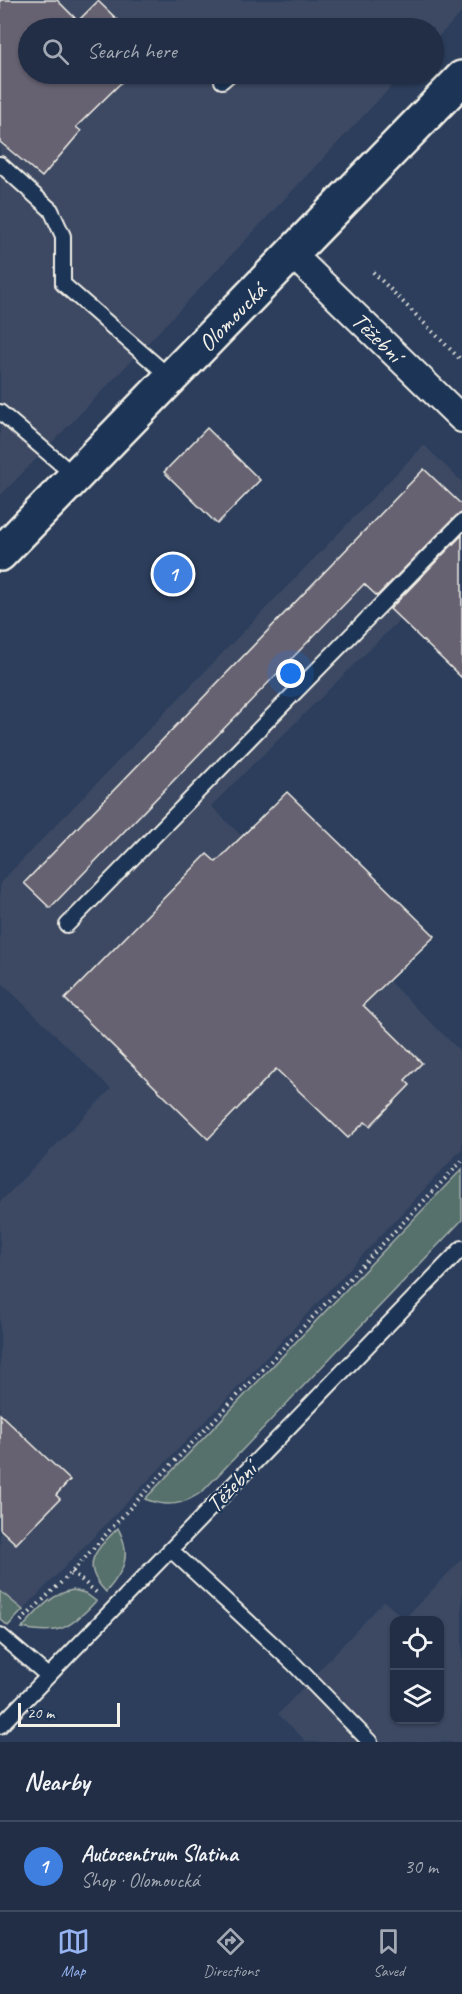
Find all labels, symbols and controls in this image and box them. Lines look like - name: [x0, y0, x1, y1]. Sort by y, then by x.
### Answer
- search box: [18, 18, 444, 84]
- icon: search: [39, 35, 72, 68]
- text: Search here: [87, 37, 177, 65]
- street label: Olomoucká: [192, 274, 274, 358]
- street label: Těžební: [345, 305, 412, 372]
- pin: 1: [154, 552, 192, 596]
- your location: [276, 659, 305, 688]
- street label: Těžební: [199, 1452, 266, 1519]
- map controls: [390, 1616, 444, 1724]
- button: locate: [390, 1616, 444, 1670]
- button: layers: [390, 1670, 444, 1724]
- scale bar: [18, 1700, 120, 1728]
- text: 20 m: [27, 1703, 54, 1723]
- text: Nearby: [24, 1765, 89, 1798]
- text: Autocentrum Slatina: [81, 1840, 238, 1868]
- text: 1: [39, 1854, 48, 1879]
- text: 30 m: [404, 1854, 438, 1879]
- text: Shop · Olomoucká: [81, 1868, 199, 1893]
- tab: Map: [57, 1925, 90, 1981]
- tab: Directions: [203, 1925, 259, 1981]
- tab: Saved: [372, 1925, 405, 1981]

